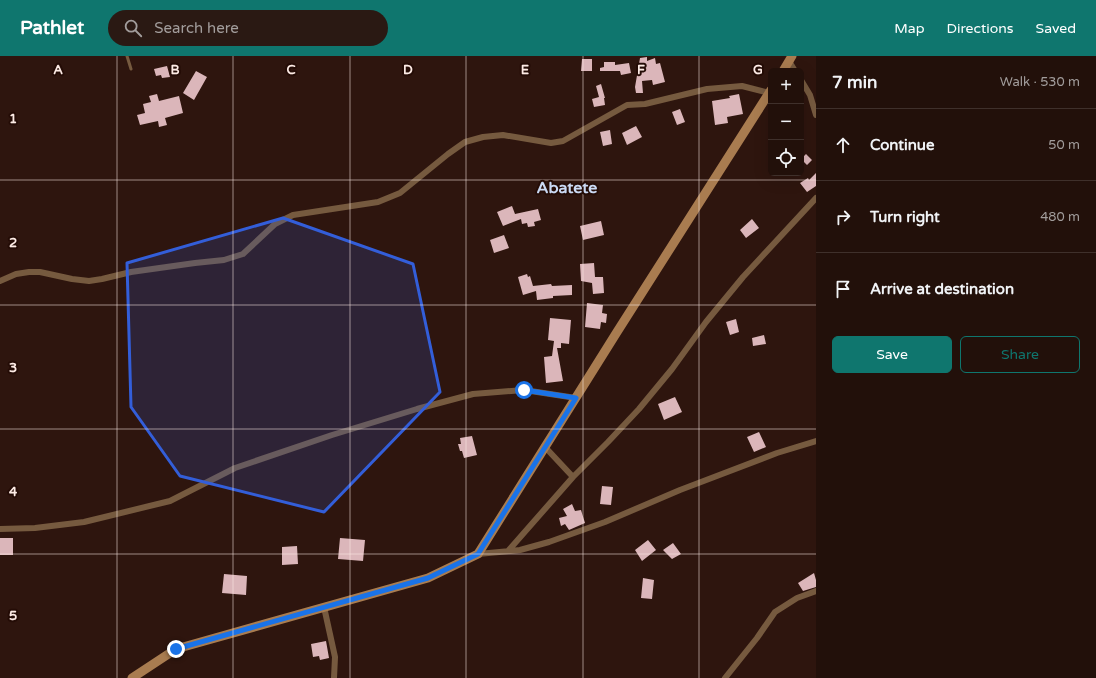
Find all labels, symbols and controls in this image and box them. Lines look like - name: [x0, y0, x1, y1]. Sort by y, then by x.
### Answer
- search box: [108, 10, 388, 46]
- text: Pathlet: [20, 17, 84, 39]
- icon: search: [122, 17, 144, 39]
- text: Search here: [154, 19, 239, 37]
- text: Map: [894, 20, 925, 37]
- text: Directions: [947, 20, 1014, 37]
- text: Saved: [1036, 20, 1076, 37]
- text: A: [53, 62, 63, 78]
- text: B: [170, 62, 180, 78]
- text: C: [286, 62, 296, 78]
- text: D: [403, 62, 413, 78]
- text: E: [521, 62, 529, 78]
- text: F: [637, 62, 645, 78]
- text: G: [753, 62, 763, 78]
- map controls: [768, 68, 804, 176]
- button: +: [768, 68, 804, 104]
- text: 7 min: [832, 72, 877, 93]
- text: Walk · 530 m: [1000, 74, 1080, 90]
- button: −: [768, 104, 804, 140]
- text: 1: [9, 111, 17, 127]
- icon: ahead: [832, 134, 854, 156]
- text: Continue: [870, 136, 934, 154]
- text: 50 m: [1048, 137, 1080, 153]
- button: locate: [768, 140, 804, 176]
- district label: Abatete: [537, 178, 597, 198]
- icon: right: [832, 206, 854, 228]
- text: Turn right: [870, 208, 940, 226]
- text: 480 m: [1040, 209, 1080, 225]
- text: 2: [9, 235, 17, 251]
- icon: arrive: [832, 278, 854, 300]
- text: Arrive at destination: [870, 280, 1014, 298]
- button: Save: [832, 336, 952, 373]
- button: Share: [960, 336, 1080, 373]
- text: 3: [9, 360, 17, 376]
- route start: [515, 381, 533, 399]
- text: 4: [9, 484, 18, 500]
- text: 5: [9, 608, 17, 624]
- route end: [167, 640, 185, 658]

